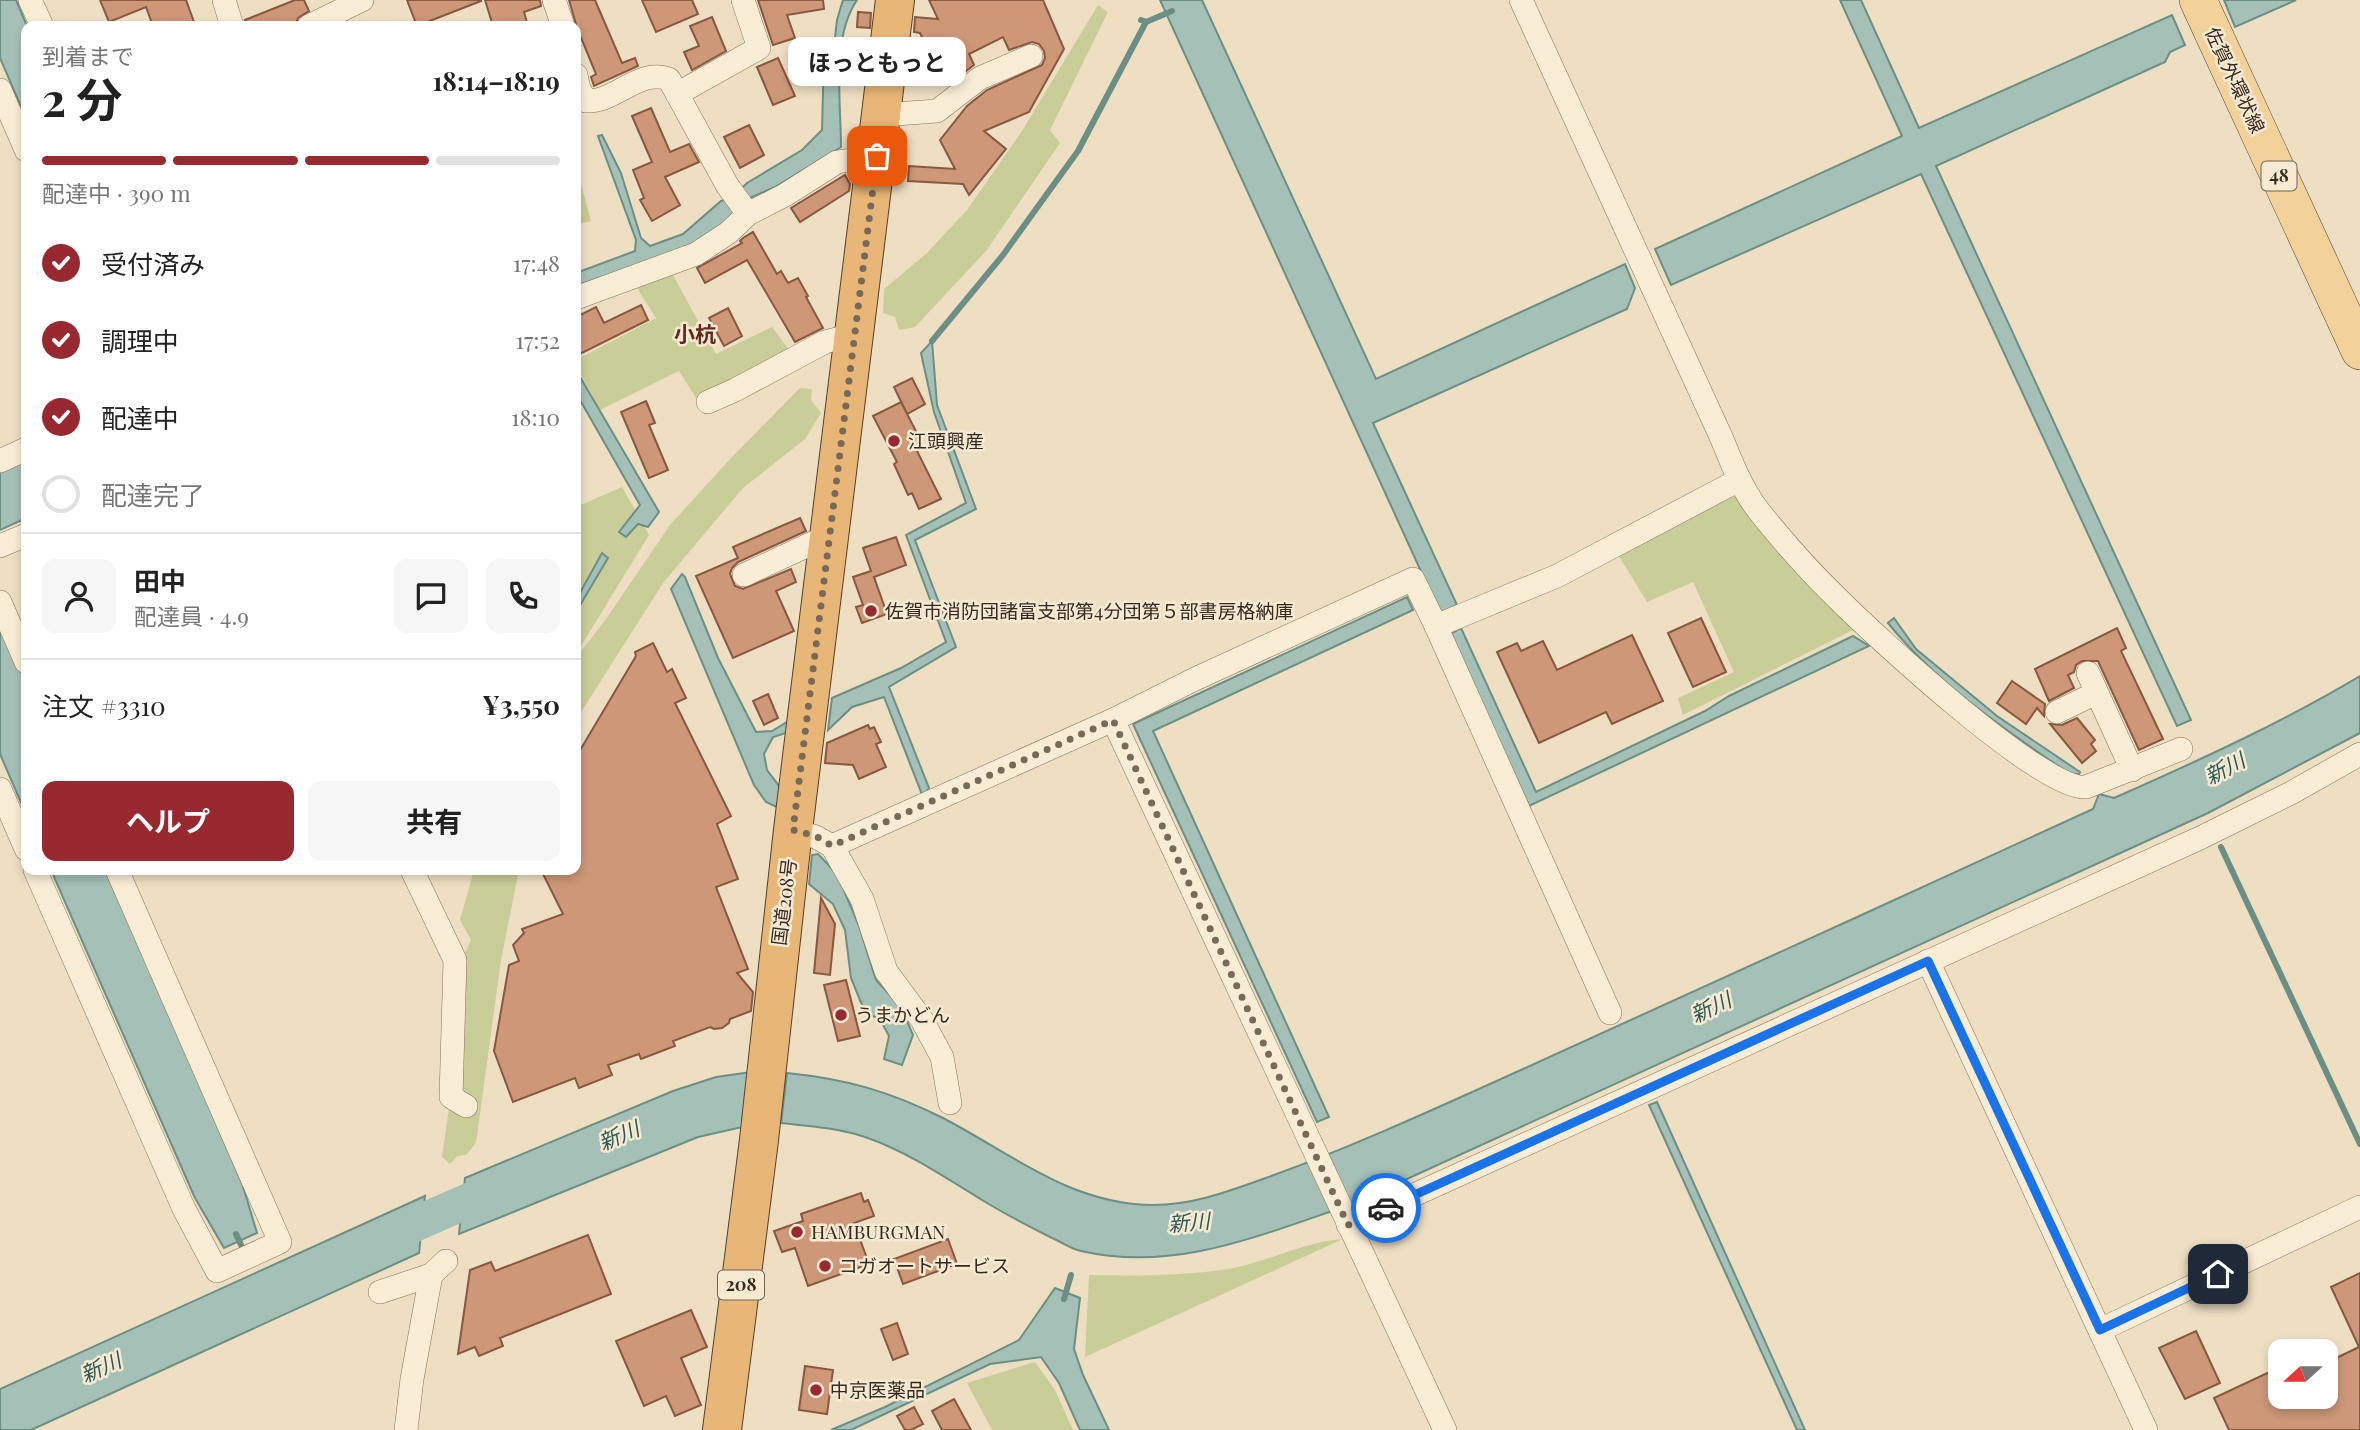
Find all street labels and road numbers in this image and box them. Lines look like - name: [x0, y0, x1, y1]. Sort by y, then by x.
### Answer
- street label: 佐賀外環状線: [2200, 22, 2272, 137]
- road number: 48: [2262, 162, 2296, 190]
- street label: 国道208号: [765, 857, 801, 947]
- road number: 208: [718, 1270, 764, 1300]

